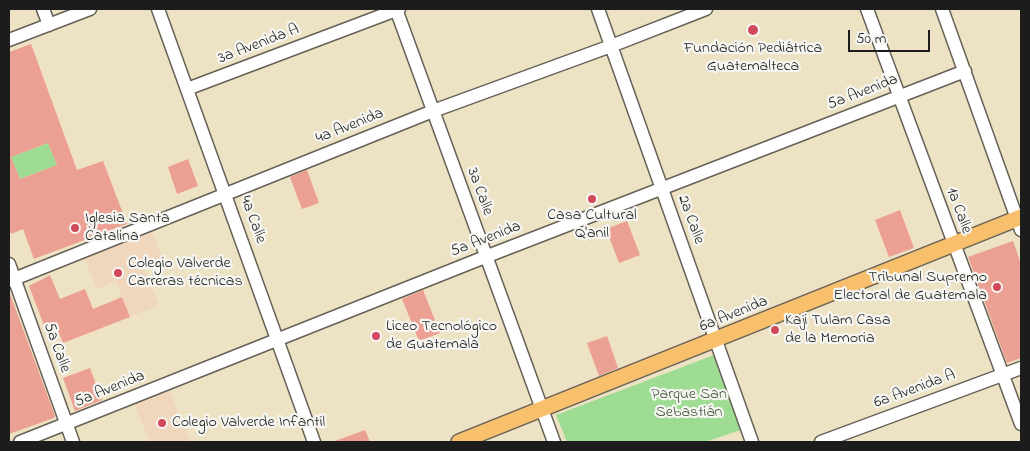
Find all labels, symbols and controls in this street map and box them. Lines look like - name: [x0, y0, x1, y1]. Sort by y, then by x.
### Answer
- scale bar: [850, 20, 932, 52]
- street label: 3a Avenida A: [216, 21, 302, 69]
- marker: Fundación Pediátrica Guatemalteca: [746, 23, 760, 37]
- text: 50 m: [856, 28, 886, 50]
- place label: Fundación Pediátrica Guatemalteca: [684, 39, 822, 77]
- street label: 5a Avenida: [825, 71, 901, 115]
- street label: 4a Avenida: [313, 105, 387, 149]
- street label: 3a Calle: [462, 166, 496, 218]
- street label: 1a Calle: [941, 185, 975, 237]
- marker: Casa Cultural Q'anil: [586, 193, 598, 205]
- street label: 2a Calle: [672, 193, 708, 247]
- street label: 4a Calle: [235, 194, 269, 246]
- place label: Casa Cultural Q'anil: [547, 206, 637, 244]
- place label: Iglesia Santa Catalina: [85, 209, 170, 247]
- street label: 5a Avenida: [448, 218, 524, 262]
- marker: Iglesia Santa Catalina: [69, 222, 81, 234]
- place label: Colegio Valverde Carreras técnicas: [128, 254, 243, 292]
- marker: Colegio Valverde Carreras técnicas: [112, 267, 124, 279]
- place label: Tribunal Supremo Electoral de Guatemala: [833, 268, 987, 306]
- marker: Tribunal Supremo Electoral de Guatemala: [991, 281, 1003, 293]
- street label: 6a Avenida: [697, 293, 771, 337]
- place label: Kaji Tulam Casa de la Memoria: [785, 311, 891, 349]
- place label: Liceo Tecnológico de Guatemala: [386, 317, 497, 355]
- street label: 5a Calle: [38, 320, 74, 376]
- marker: Kaji Tulam Casa de la Memoria: [769, 324, 781, 336]
- marker: Liceo Tecnológico de Guatemala: [370, 330, 382, 342]
- street label: 6a Avenida A: [871, 366, 959, 414]
- street label: 5a Avenida: [72, 367, 148, 413]
- park label: Parque San Sebastián: [651, 385, 727, 423]
- place label: Colegio Valverde Infantil: [172, 413, 325, 433]
- marker: Colegio Valverde Infantil: [156, 417, 168, 429]

